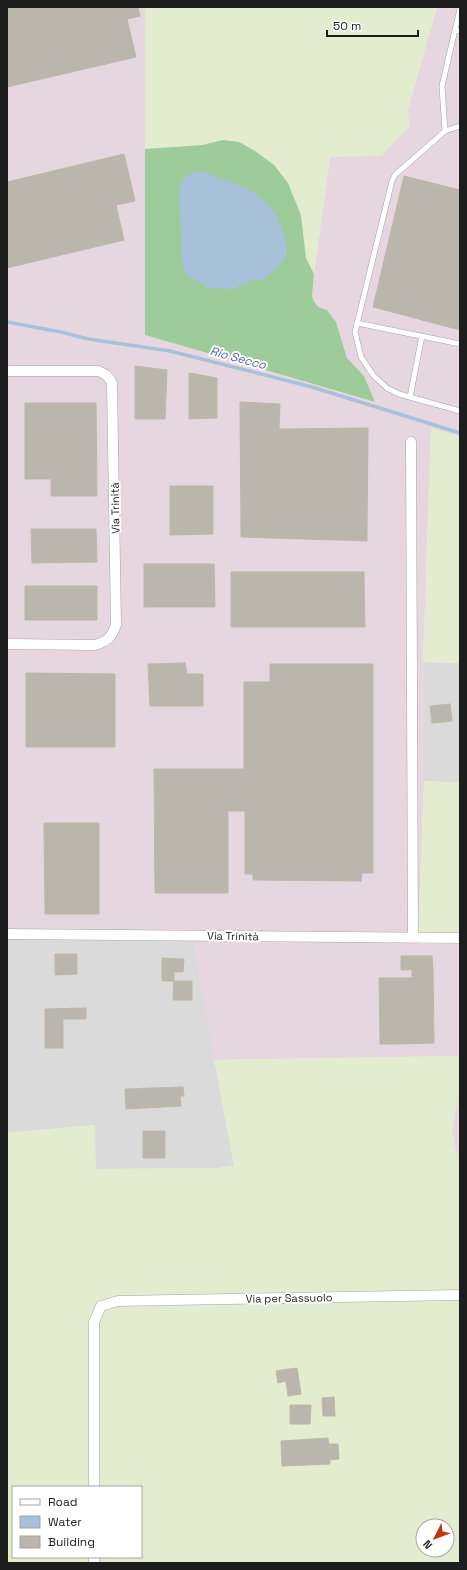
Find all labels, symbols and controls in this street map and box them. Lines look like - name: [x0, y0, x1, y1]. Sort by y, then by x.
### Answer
- scale bar: [327, 12, 418, 38]
- text: 50 m: [333, 18, 361, 34]
- water label: Rio Secco: [208, 343, 268, 373]
- street label: Via Trinità: [108, 481, 122, 534]
- street label: Via Trinità: [207, 929, 260, 943]
- street label: Via per Sassuolo: [245, 1290, 333, 1306]
- legend: [12, 1486, 142, 1558]
- text: Road: [48, 1494, 77, 1510]
- text: Water: [48, 1514, 82, 1530]
- north arrow: [415, 1518, 455, 1558]
- text: Building: [48, 1534, 95, 1550]
- text: N: [420, 1537, 435, 1552]

